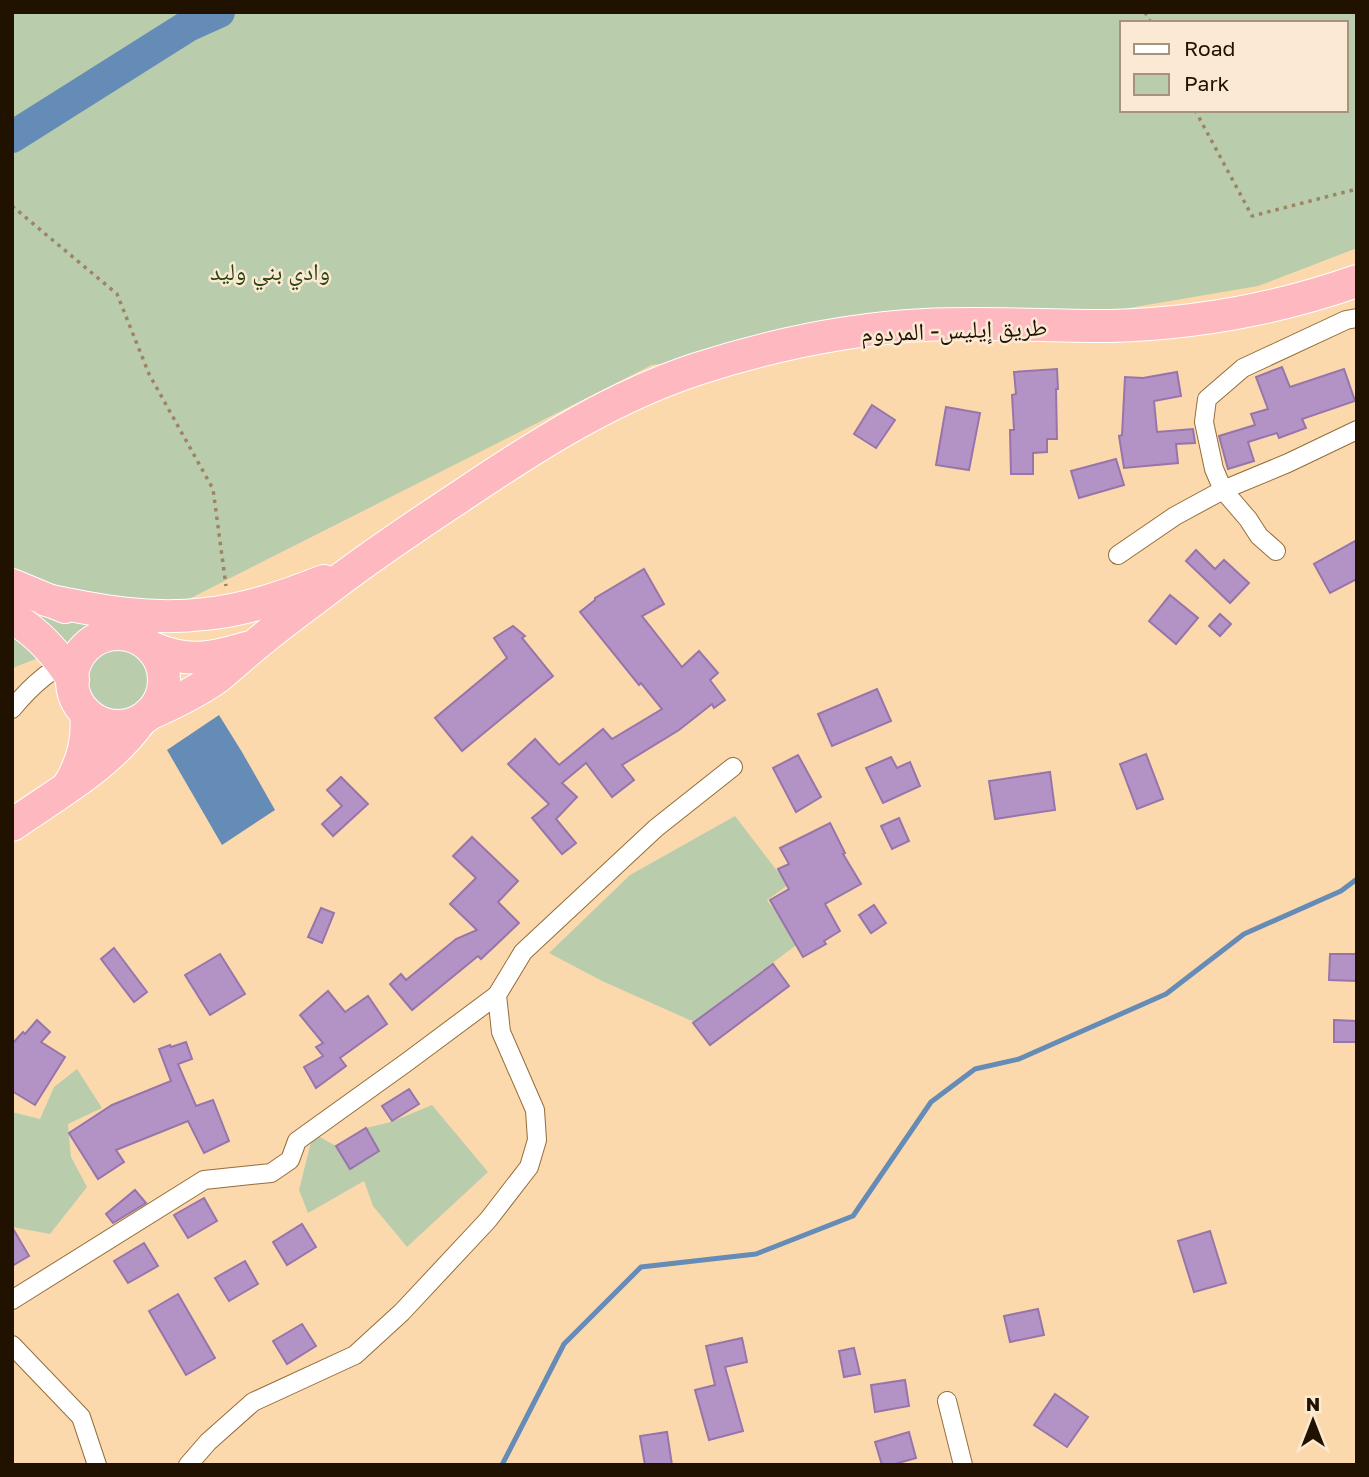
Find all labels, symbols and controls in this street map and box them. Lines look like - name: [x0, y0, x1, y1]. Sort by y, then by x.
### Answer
- legend: [1120, 21, 1348, 112]
- text: Road: [1184, 35, 1235, 61]
- text: Park: [1184, 70, 1230, 96]
- park label: وادي بني وليد: [210, 256, 330, 291]
- street label: طريق إيليس- المردوم: [860, 311, 1048, 350]
- north arrow: [1278, 1386, 1348, 1456]
- text: N: [1306, 1392, 1320, 1415]

